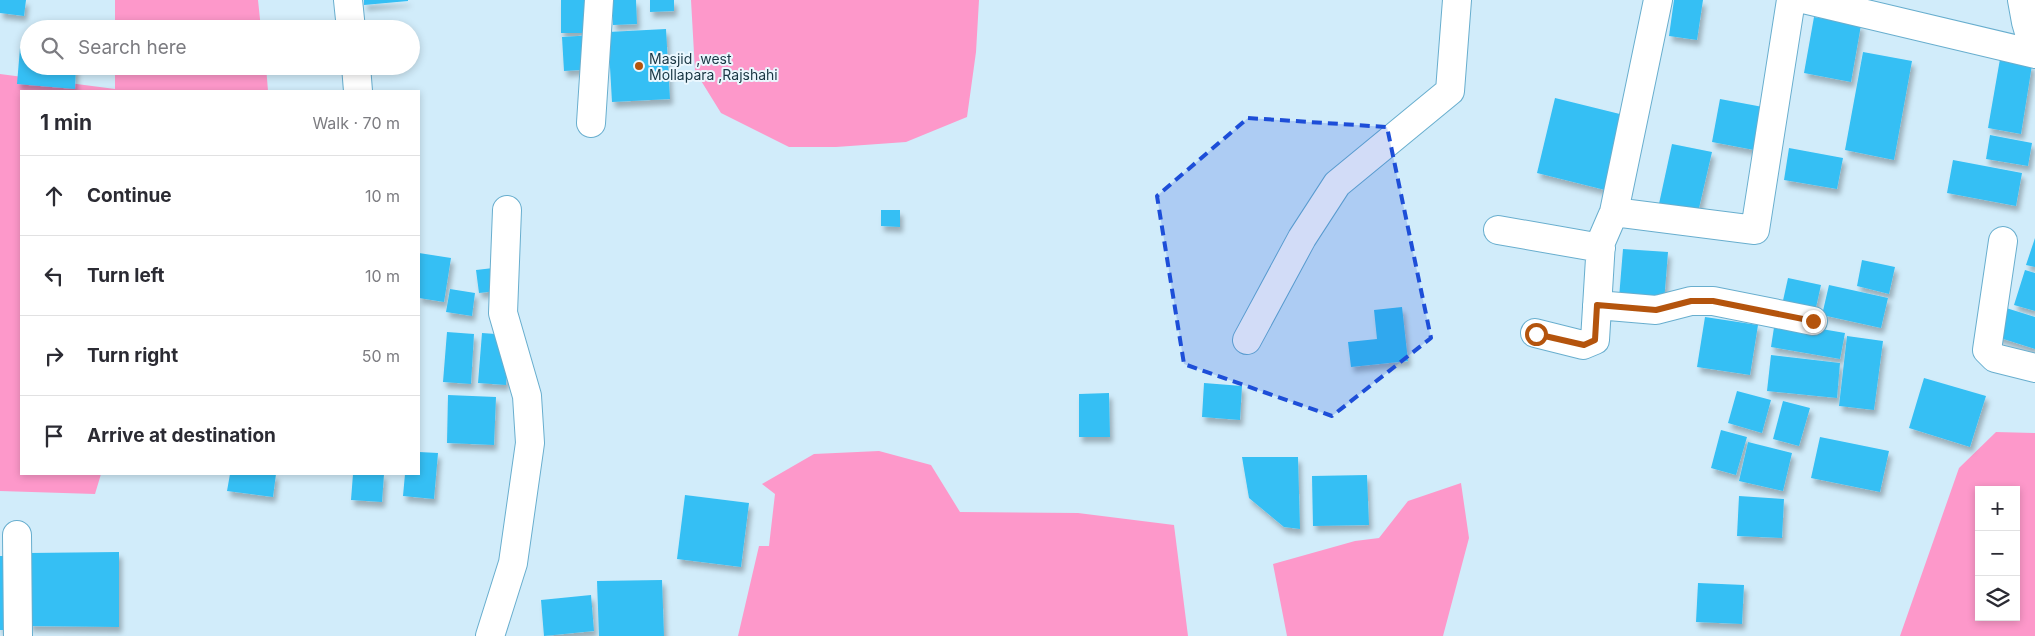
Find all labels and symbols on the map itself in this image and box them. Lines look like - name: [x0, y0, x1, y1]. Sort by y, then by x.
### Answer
- place label: Masjid ,west Mollapara ,Rajshahi: [649, 50, 778, 83]
- marker: Masjid ,west Mollapara ,Rajshahi: [633, 60, 645, 72]
- route end: [1802, 310, 1825, 333]
- route start: [1525, 323, 1548, 346]

